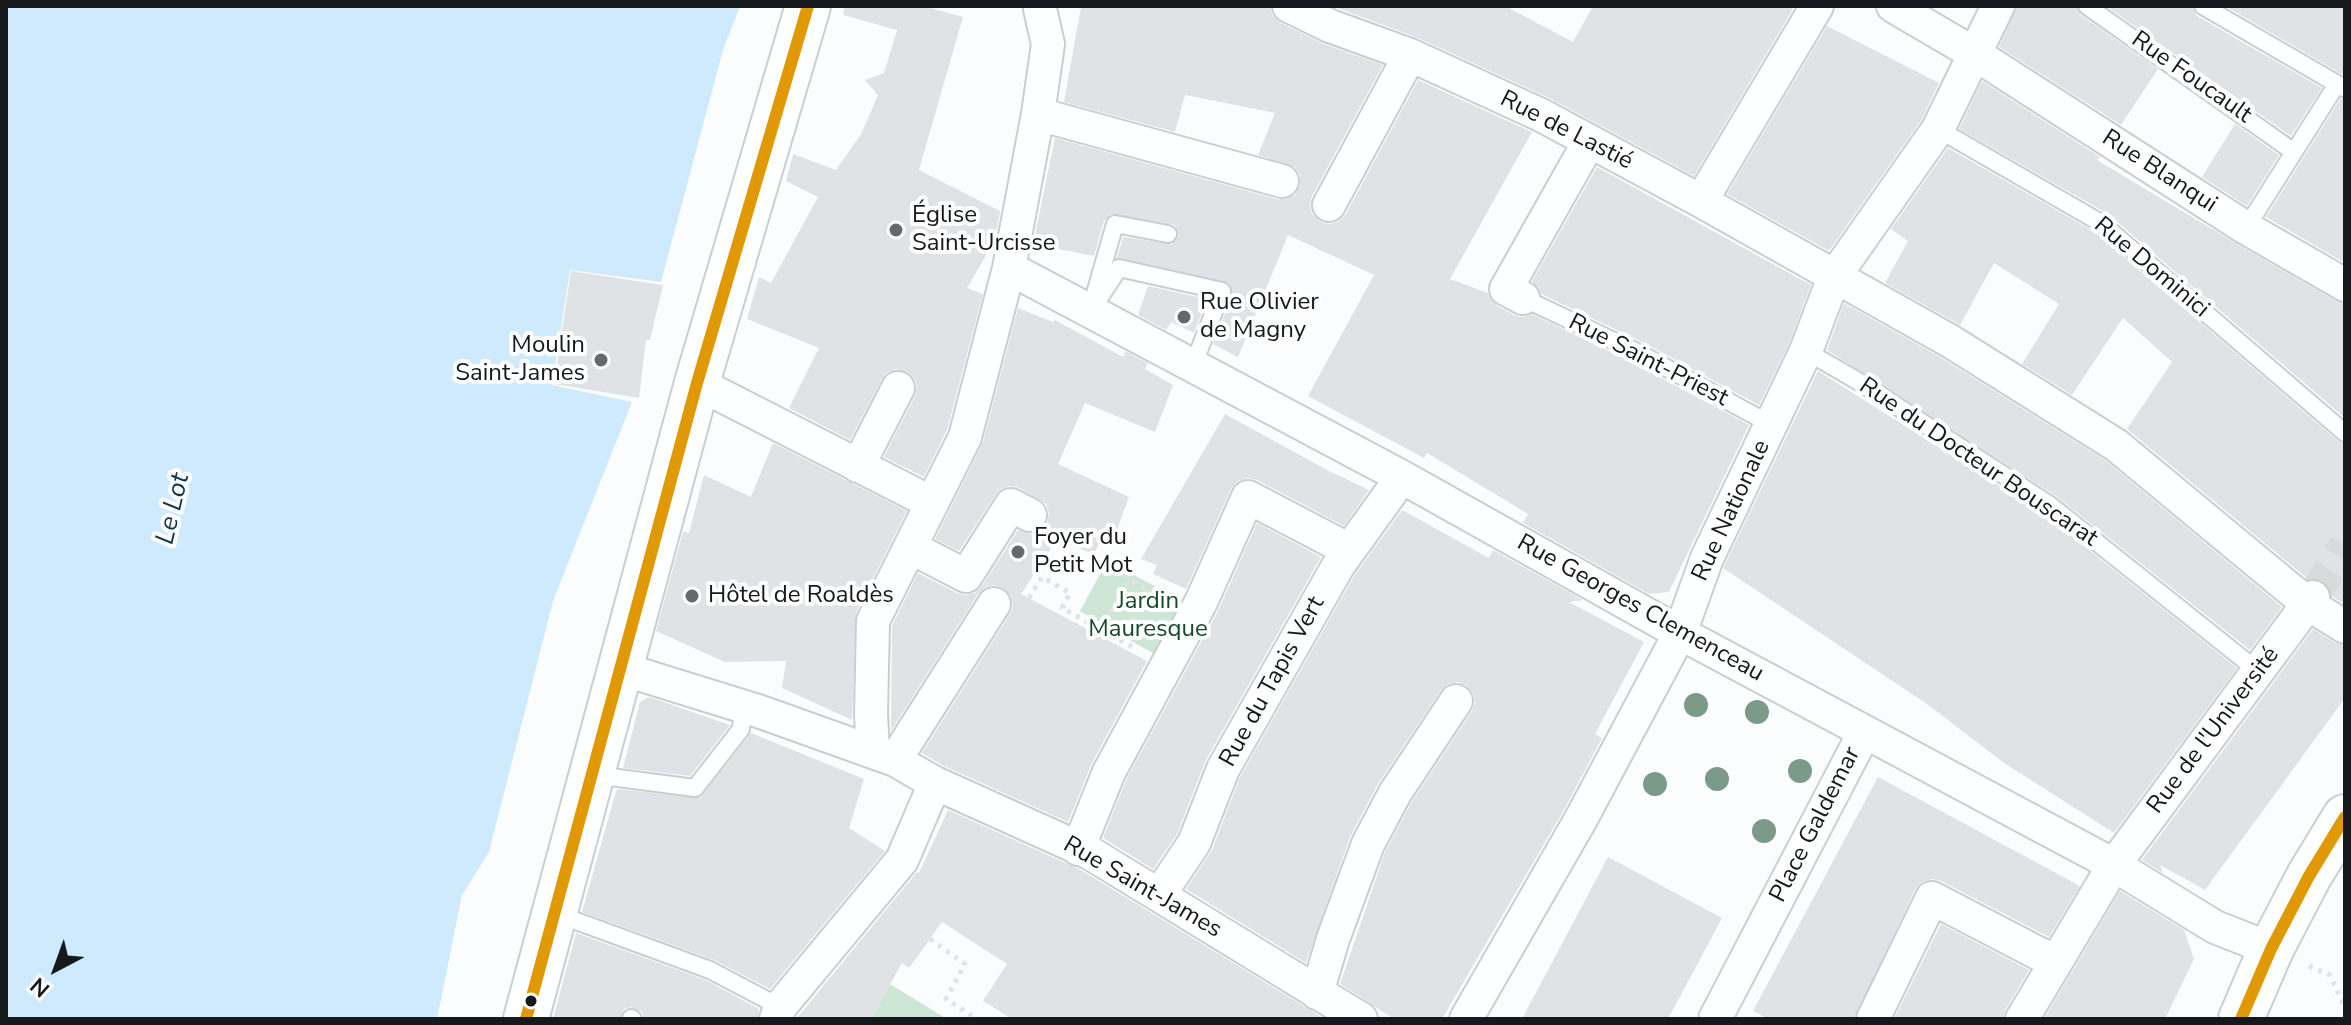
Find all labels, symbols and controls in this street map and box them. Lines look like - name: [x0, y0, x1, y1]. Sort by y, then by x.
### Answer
- street label: Rue Foucault: [2125, 26, 2257, 130]
- street label: Rue de Lastié: [1495, 85, 1637, 177]
- street label: Rue Blanqui: [2096, 124, 2222, 220]
- place label: Église Saint-Urcisse: [912, 202, 1055, 258]
- street label: Rue Dominici: [2088, 211, 2214, 325]
- marker: Église Saint-Urcisse: [887, 221, 905, 239]
- place label: Rue Olivier de Magny: [1200, 289, 1319, 345]
- marker: Rue Olivier de Magny: [1175, 308, 1193, 326]
- street label: Rue Saint-Priest: [1563, 308, 1733, 414]
- place label: Moulin Saint-James: [455, 332, 585, 388]
- marker: Moulin Saint-James: [592, 351, 610, 369]
- street label: Rue du Docteur Bouscarat: [1853, 372, 2103, 554]
- street label: Rue Nationale: [1687, 436, 1777, 586]
- water label: Le Lot: [151, 470, 197, 548]
- place label: Foyer du Petit Mot: [1034, 524, 1132, 580]
- street label: Rue Georges Clemenceau: [1512, 529, 1768, 689]
- marker: Foyer du Petit Mot: [1009, 543, 1027, 561]
- place label: Hôtel de Roaldès: [708, 582, 894, 610]
- marker: Hôtel de Roaldès: [683, 587, 701, 605]
- park label: Jardin Mauresque: [1088, 588, 1208, 644]
- street label: Rue du Tapis Vert: [1214, 592, 1332, 772]
- street label: Rue de l'Université: [2142, 642, 2286, 820]
- street label: Place Galdemar: [1764, 742, 1868, 908]
- street label: Rue Saint-James: [1058, 831, 1226, 945]
- north arrow: [16, 929, 96, 1009]
- text: N: [24, 970, 56, 1004]
- unlabelled marker: [523, 993, 539, 1009]

